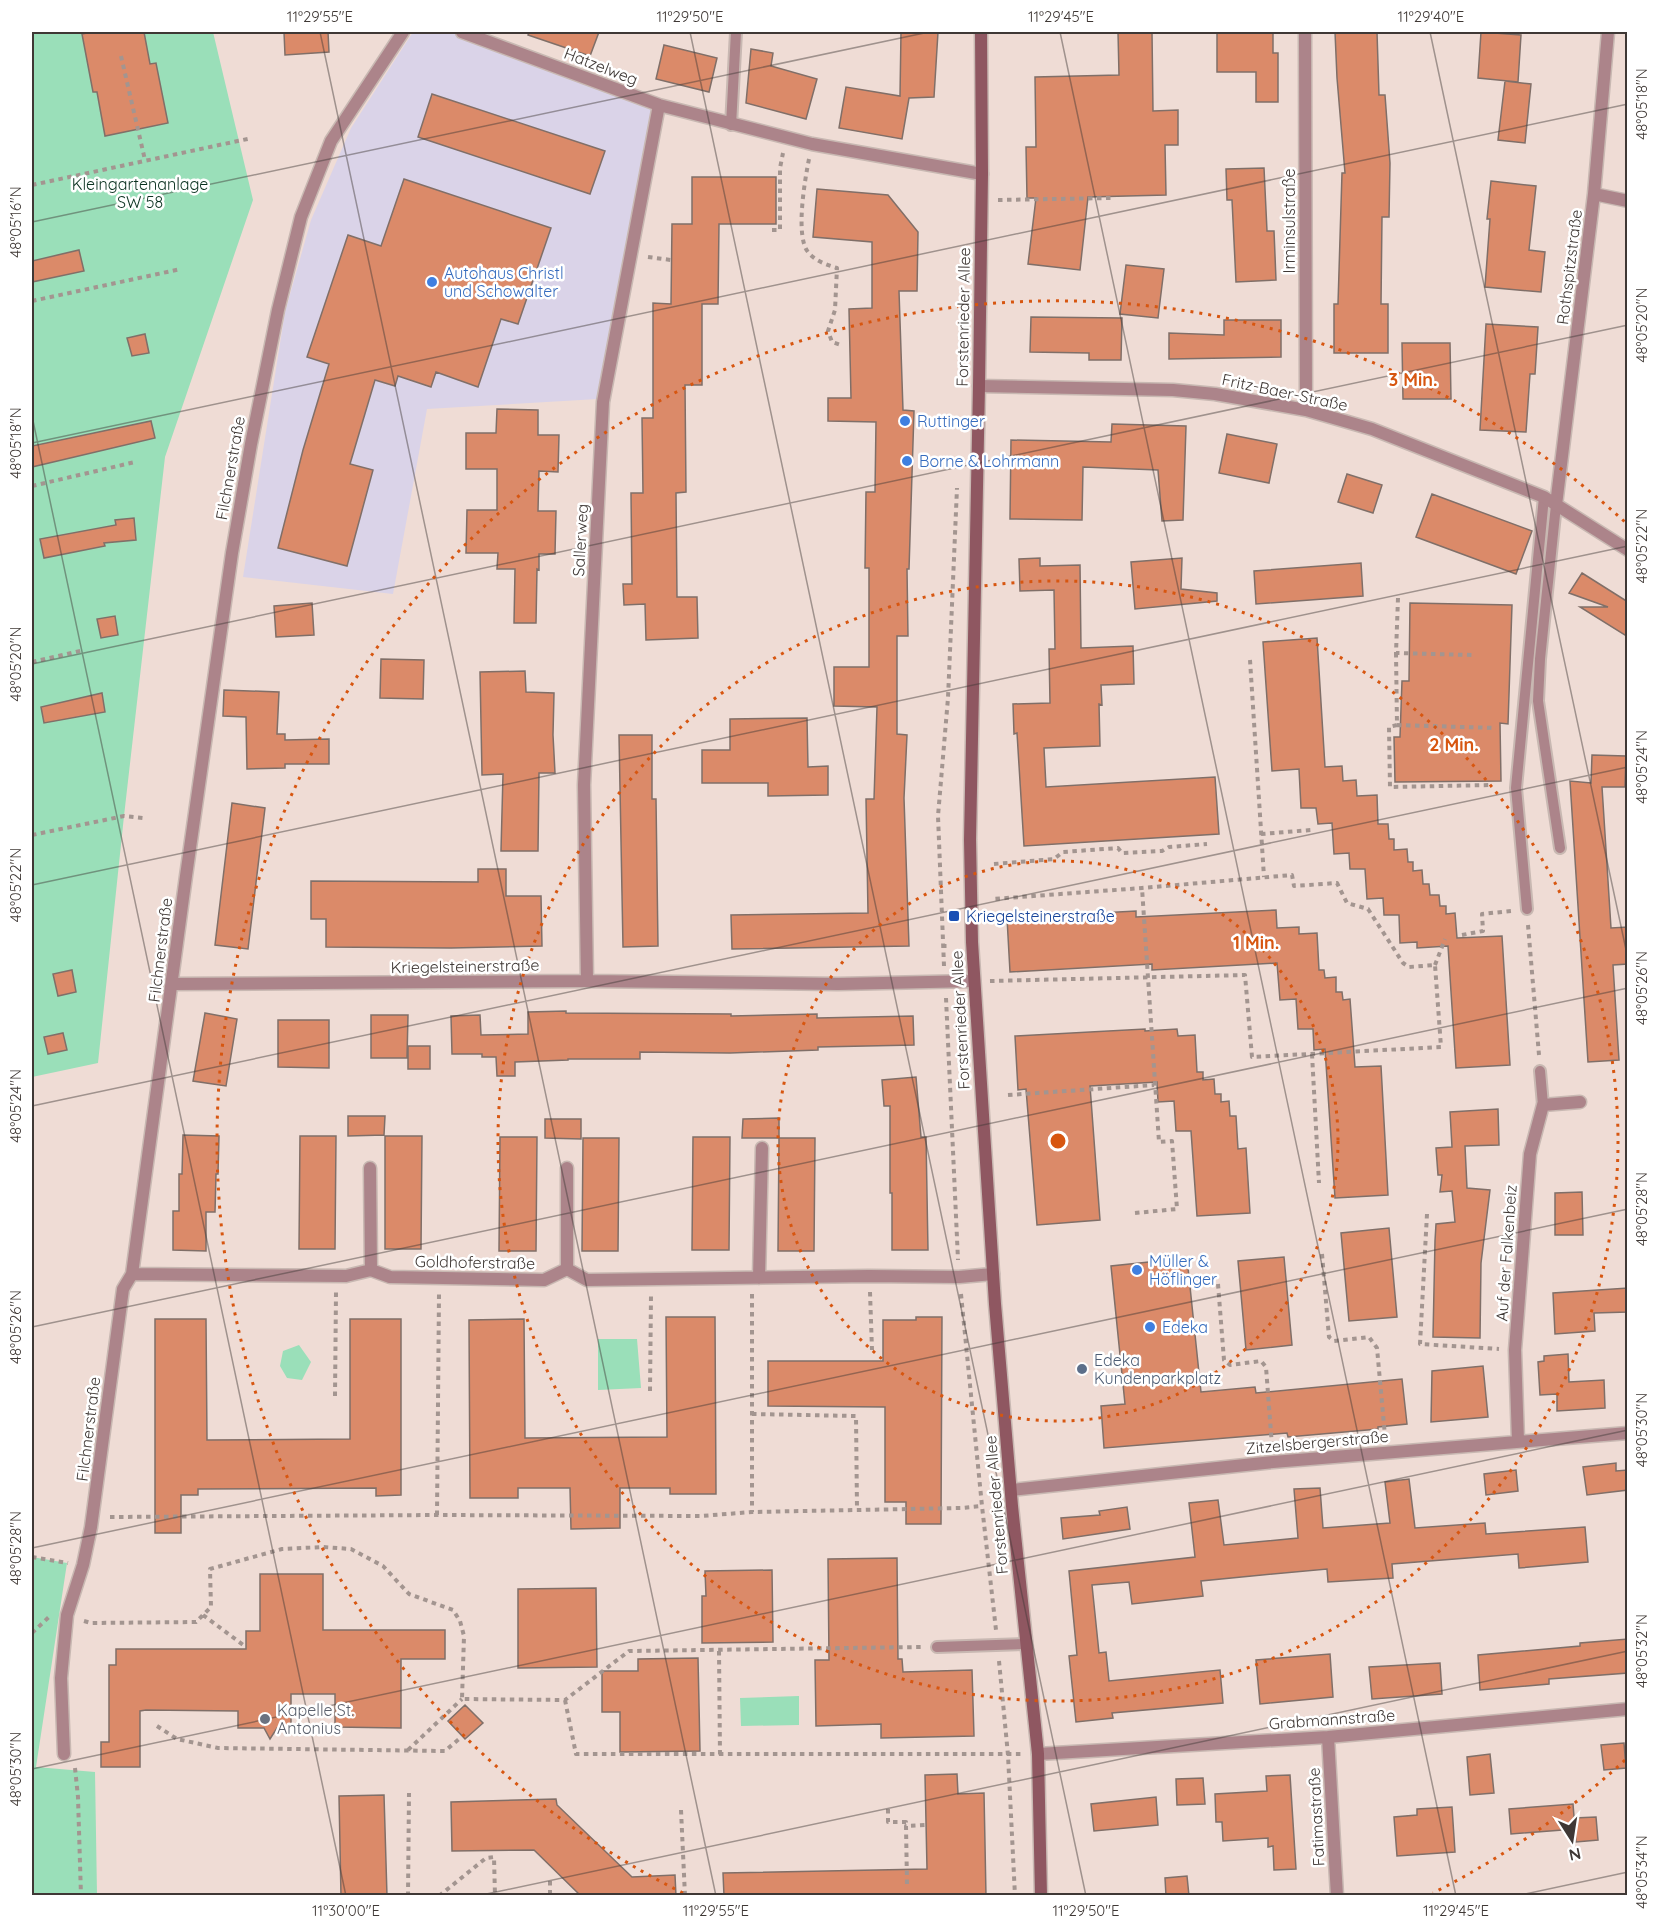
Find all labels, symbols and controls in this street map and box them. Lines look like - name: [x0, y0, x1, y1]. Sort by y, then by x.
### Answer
- text: 11°29'55"E: [287, 7, 353, 26]
- text: 11°29'50"E: [656, 7, 724, 26]
- text: 11°29'45"E: [1028, 7, 1094, 26]
- text: 11°29'40"E: [1398, 7, 1464, 26]
- street label: Hatzelweg: [561, 43, 641, 89]
- text: 48°05'18"N: [1632, 68, 1651, 140]
- street label: Irminsulstraße: [1279, 168, 1299, 274]
- park label: Kleingartenanlage SW 58: [72, 174, 208, 212]
- text: 48°05'16"N: [6, 186, 25, 258]
- street label: Rothspitzstraße: [1552, 208, 1586, 326]
- street label: Forstenrieder Allee: [952, 247, 974, 387]
- place label: Autohaus Christl und Schowalter: [444, 263, 564, 301]
- marker: Autohaus Christl und Schowalter: [425, 275, 439, 289]
- text: 48°05'20"N: [1632, 288, 1651, 362]
- text: 3 Min.: [1389, 368, 1437, 391]
- street label: Fritz-Baer-Straße: [1220, 369, 1350, 415]
- text: 48°05'18"N: [6, 407, 25, 479]
- place label: Ruttinger: [917, 411, 985, 431]
- street label: Filchnerstraße: [211, 414, 249, 522]
- marker: Ruttinger: [898, 414, 912, 428]
- place label: Borne & Lohrmann: [919, 451, 1059, 471]
- marker: Borne & Lohrmann: [900, 454, 914, 468]
- street label: Sallerweg: [568, 503, 592, 577]
- text: 48°05'22"N: [1632, 509, 1651, 583]
- text: 48°05'20"N: [6, 627, 25, 701]
- text: 48°05'24"N: [1632, 730, 1651, 804]
- text: 2 Min.: [1429, 733, 1479, 756]
- text: 48°05'22"N: [6, 848, 25, 922]
- street label: Filchnerstraße: [144, 897, 176, 1003]
- place label: Kriegelsteinerstraße: [966, 906, 1115, 926]
- marker: Kriegelsteinerstraße: [947, 909, 961, 923]
- text: 1 Min.: [1233, 931, 1279, 954]
- street label: Forstenrieder Allee: [946, 950, 974, 1090]
- text: 48°05'26"N: [1632, 951, 1651, 1025]
- street label: Kriegelsteinerstraße: [390, 955, 540, 977]
- text: 48°05'24"N: [6, 1069, 25, 1143]
- centre of rings: [1048, 1131, 1068, 1151]
- text: 48°05'28"N: [1632, 1172, 1651, 1246]
- street label: Auf der Falkenbeiz: [1491, 1184, 1521, 1322]
- street label: Goldhoferstraße: [415, 1251, 535, 1273]
- place label: Müller & Höflinger: [1149, 1251, 1217, 1289]
- marker: Müller & Höflinger: [1130, 1263, 1144, 1277]
- text: 48°05'26"N: [6, 1290, 25, 1364]
- place label: Edeka: [1162, 1317, 1208, 1337]
- marker: Edeka: [1143, 1320, 1157, 1334]
- place label: Edeka Kundenparkplatz: [1094, 1350, 1221, 1388]
- marker: Edeka Kundenparkplatz: [1075, 1362, 1089, 1376]
- street label: Filchnerstraße: [72, 1376, 104, 1482]
- text: 48°05'30"N: [1632, 1393, 1651, 1467]
- street label: Zitzelsbergerstraße: [1245, 1426, 1389, 1458]
- street label: Forstenrieder Allee: [980, 1435, 1012, 1575]
- text: 48°05'28"N: [6, 1511, 25, 1585]
- text: 48°05'32"N: [1632, 1614, 1651, 1688]
- place label: Kapelle St. Antonius: [277, 1700, 354, 1738]
- street label: Grabmannstraße: [1268, 1705, 1396, 1733]
- marker: Kapelle St. Antonius: [258, 1712, 272, 1726]
- text: 48°05'30"N: [6, 1732, 25, 1806]
- street label: Fatimastraße: [1303, 1767, 1329, 1867]
- north arrow: [1542, 1810, 1602, 1870]
- text: 48°05'34"N: [1632, 1835, 1651, 1909]
- text: N: [1567, 1844, 1583, 1866]
- text: 11°30'00"E: [312, 1901, 380, 1920]
- text: 11°29'55"E: [683, 1901, 749, 1920]
- text: 11°29'50"E: [1052, 1901, 1120, 1920]
- text: 11°29'45"E: [1423, 1901, 1489, 1920]

